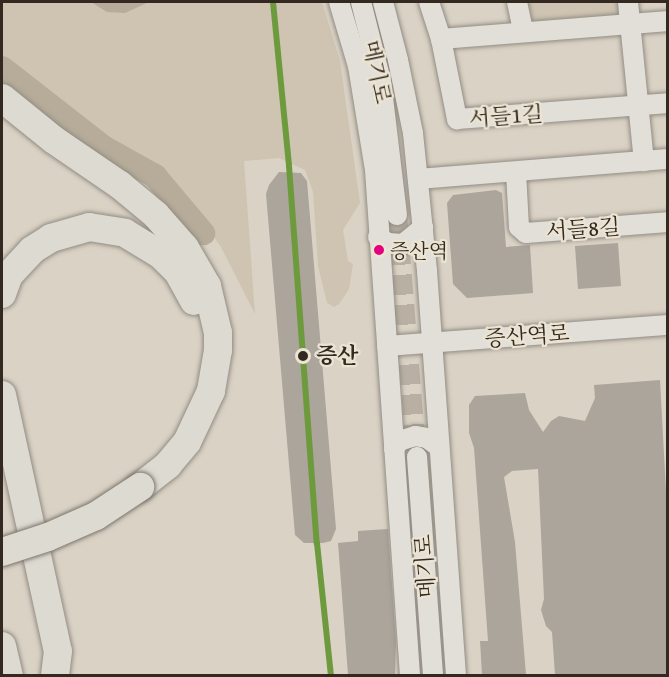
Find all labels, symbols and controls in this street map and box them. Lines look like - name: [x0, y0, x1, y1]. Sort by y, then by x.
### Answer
- street label: 메기로: [357, 38, 397, 106]
- street label: 서들1길: [468, 100, 544, 132]
- street label: 서들8길: [545, 213, 621, 245]
- place label: 증산역: [390, 238, 448, 262]
- marker: 증산역: [373, 244, 385, 256]
- street label: 증산역로: [484, 320, 570, 352]
- place label: 증산: [316, 343, 359, 369]
- marker: 증산: [294, 347, 312, 365]
- street label: 메기로: [410, 533, 440, 599]

